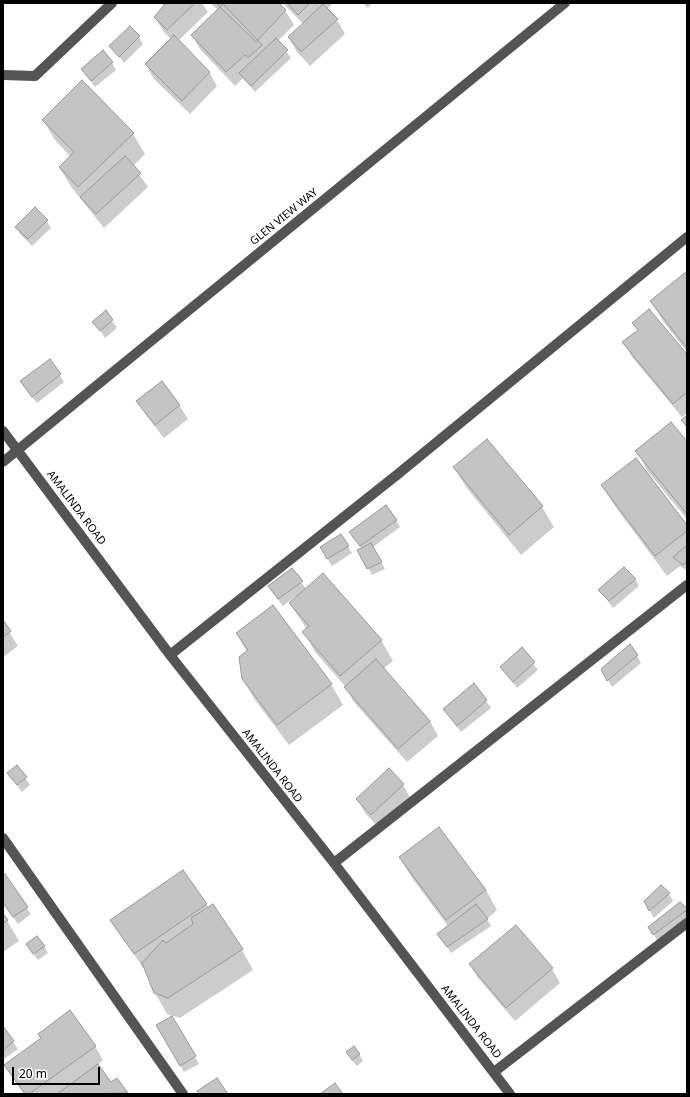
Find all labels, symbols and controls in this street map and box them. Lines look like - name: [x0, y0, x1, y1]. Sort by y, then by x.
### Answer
- street label: GLEN VIEW WAY: [248, 186, 320, 248]
- street label: AMALINDA ROAD: [44, 468, 108, 548]
- street label: AMALINDA ROAD: [239, 727, 305, 805]
- street label: AMALINDA ROAD: [438, 983, 504, 1061]
- scale bar: [14, 1059, 102, 1085]
- text: 20 m: [19, 1065, 47, 1082]

